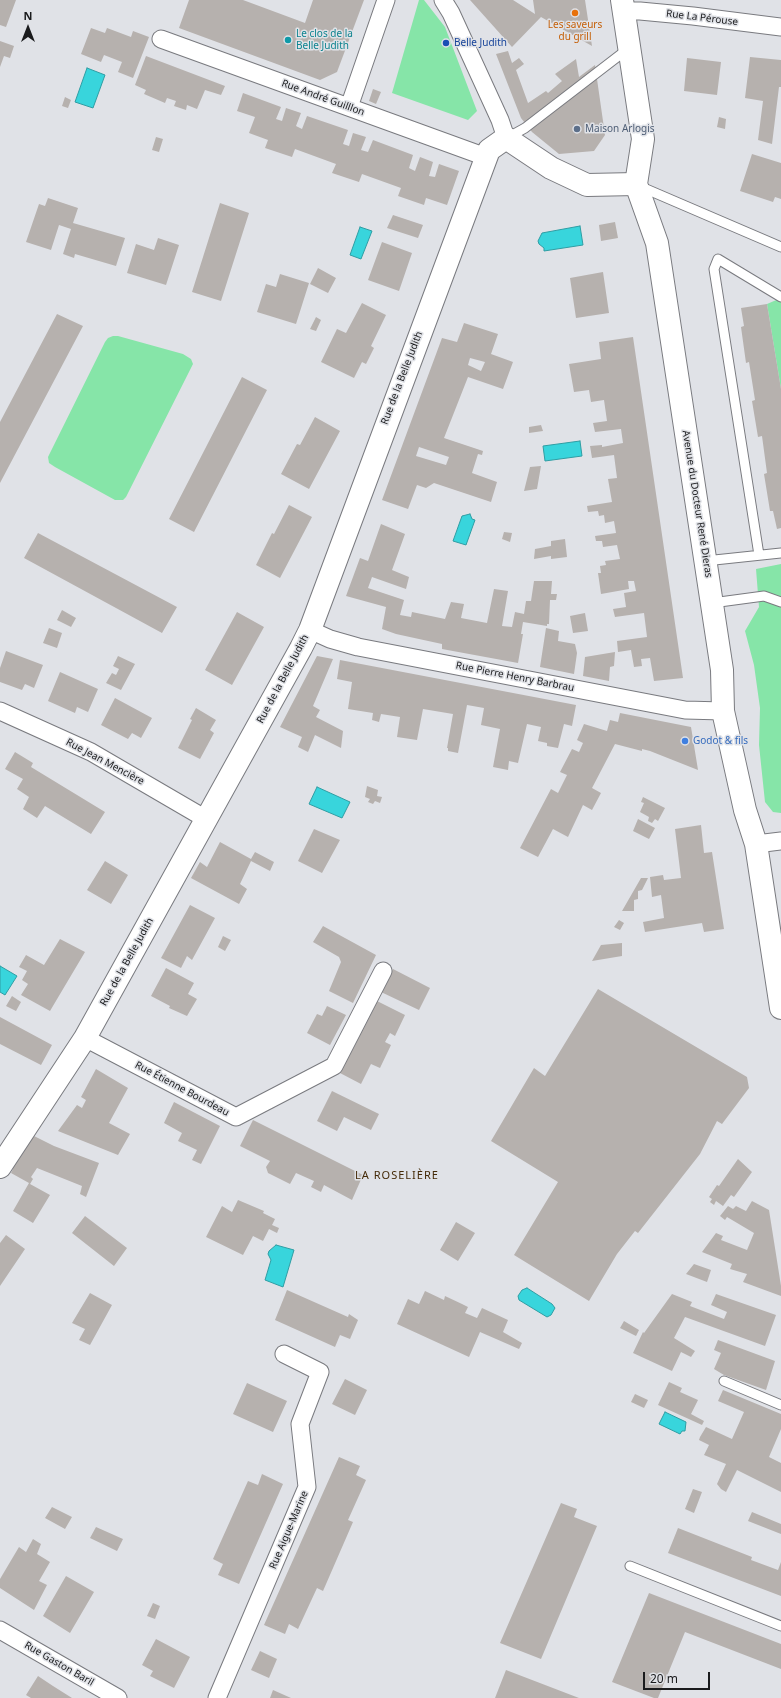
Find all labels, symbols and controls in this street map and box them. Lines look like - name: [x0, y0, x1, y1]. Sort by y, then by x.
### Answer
- north arrow: [8, 8, 48, 48]
- text: N: [24, 8, 32, 23]
- marker: Les saveurs du grill: [570, 8, 580, 18]
- street label: Rue La Pérouse: [665, 8, 739, 28]
- place label: Les saveurs du grill: [548, 19, 602, 42]
- place label: Le clos de la Belle Judith: [296, 28, 353, 52]
- marker: Le clos de la Belle Judith: [283, 35, 293, 45]
- place label: Belle Judith: [454, 37, 507, 49]
- marker: Belle Judith: [441, 38, 451, 48]
- street label: Rue André Guilllon: [280, 77, 366, 119]
- place label: Maison Arlogis: [585, 123, 655, 135]
- marker: Maison Arlogis: [572, 124, 582, 134]
- street label: Rue de la Belle Judith: [379, 330, 425, 426]
- street label: Avenue du Docteur René Dieras: [679, 429, 715, 579]
- street label: Rue de la Belle Judith: [255, 633, 311, 725]
- street label: Rue Pierre Henry Barbrau: [455, 660, 575, 694]
- place label: Godot & fils: [693, 735, 748, 747]
- street label: Rue Jean Mencière: [64, 736, 146, 788]
- marker: Godot & fils: [680, 736, 690, 746]
- street label: Rue de la Belle Judith: [98, 916, 156, 1008]
- street label: Rue Étienne Bourdeau: [133, 1059, 231, 1119]
- district label: LA ROSELIÈRE: [355, 1169, 439, 1183]
- street label: Rue Aigue-Marine: [267, 1489, 311, 1571]
- street label: Rue Gaston Baril: [22, 1639, 96, 1689]
- scale bar: [645, 1664, 712, 1690]
- text: 20 m: [650, 1670, 678, 1687]

